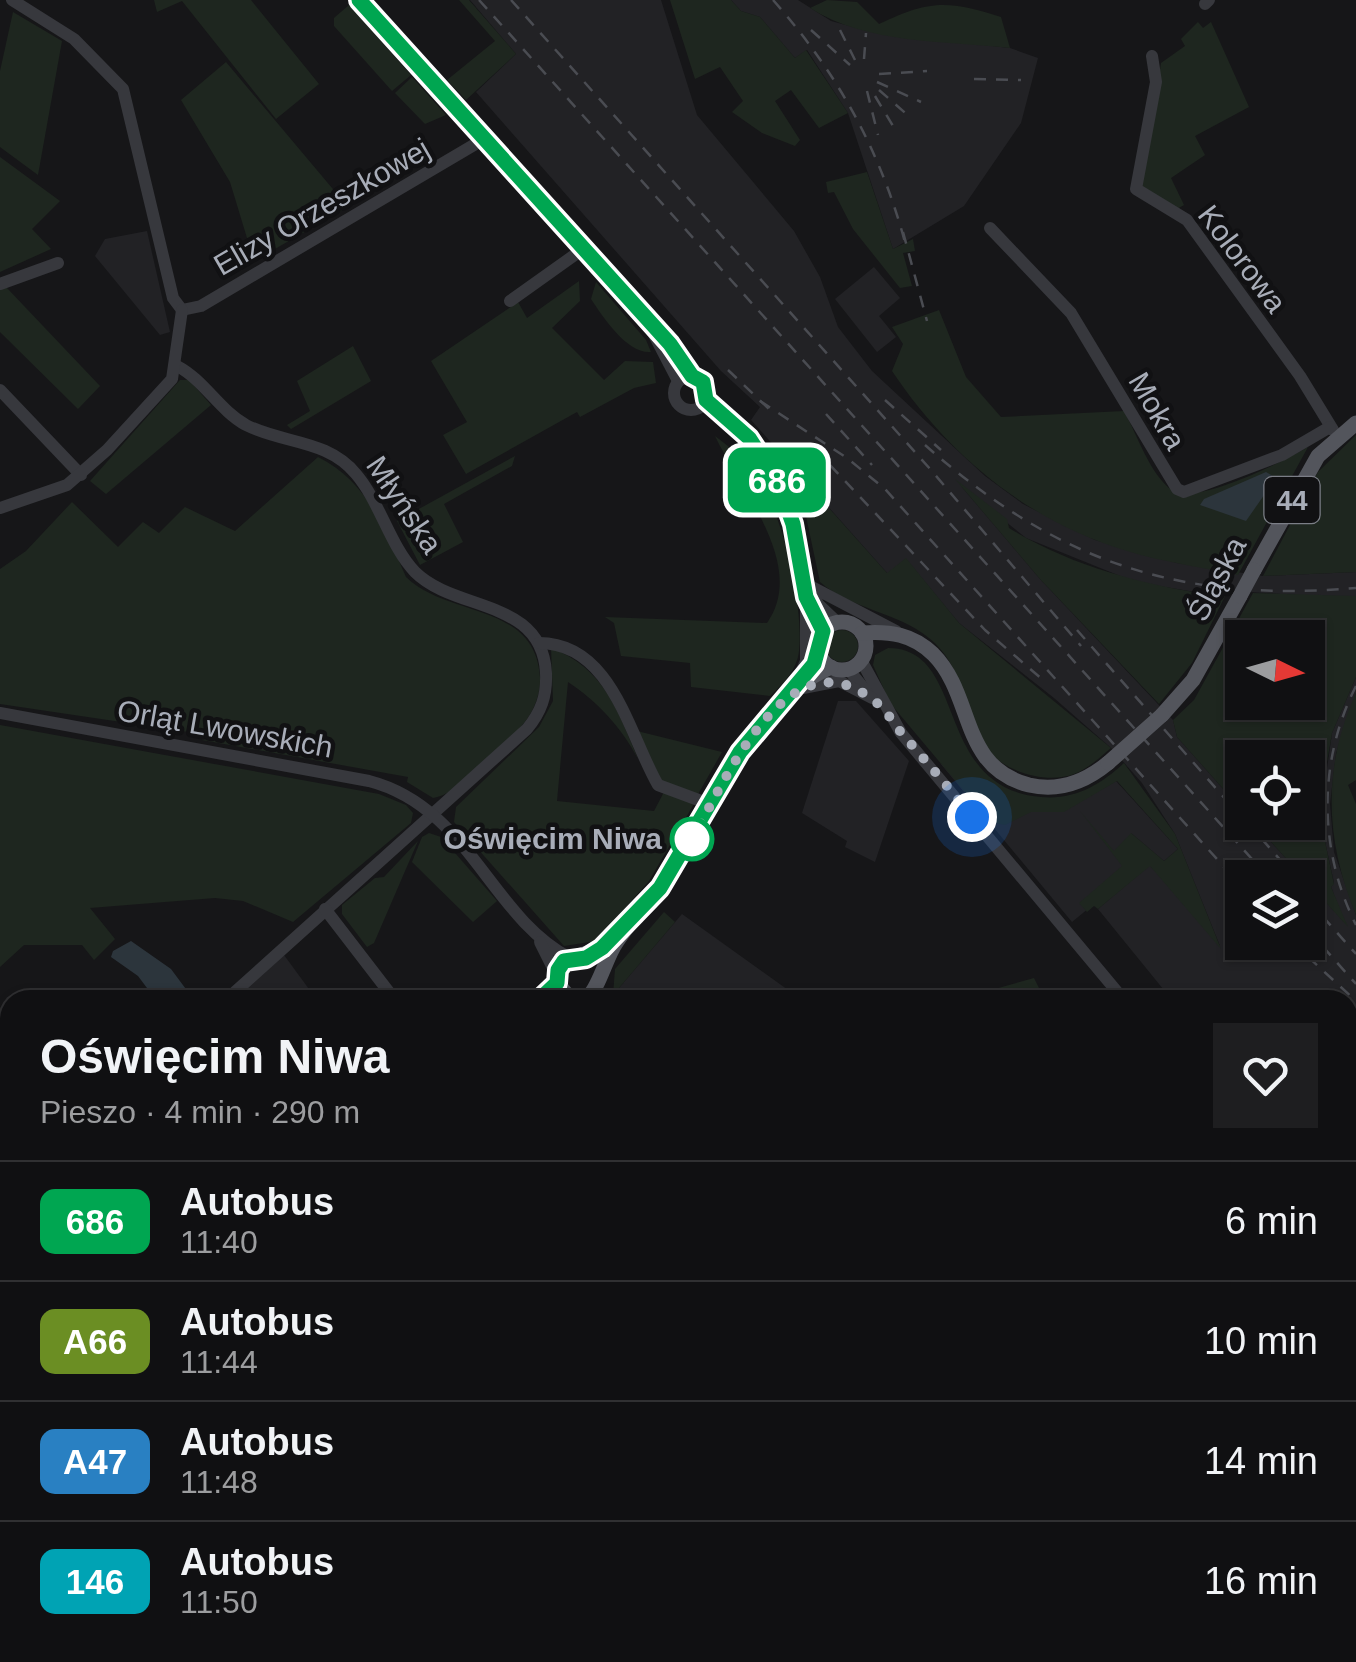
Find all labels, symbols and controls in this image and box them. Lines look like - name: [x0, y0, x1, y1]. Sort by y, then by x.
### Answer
- street label: Elizy Orzeszkowej: [208, 131, 435, 282]
- street label: Kolorowa: [1192, 199, 1293, 319]
- street label: Mokra: [1122, 366, 1193, 455]
- line badge: 686: [720, 448, 834, 512]
- street label: Młyńska: [360, 450, 449, 560]
- text: 686: [748, 461, 806, 500]
- road number: 44: [1264, 477, 1320, 523]
- street label: Śląska: [1181, 531, 1252, 626]
- north arrow: [1225, 620, 1325, 720]
- map controls: [1225, 620, 1325, 960]
- street label: Orląt Lwowskich: [115, 693, 335, 764]
- button: locate: [1225, 740, 1325, 840]
- your location: [947, 792, 997, 842]
- marker: Oświęcim Niwa: [671, 818, 713, 860]
- place label: Oświęcim Niwa: [444, 822, 662, 855]
- button: layers: [1225, 860, 1325, 960]
- button: heart: [1213, 1023, 1318, 1128]
- text: Oświęcim Niwa: [40, 1030, 389, 1083]
- text: Pieszo · 4 min · 290 m: [40, 1094, 360, 1130]
- text: Autobus: [180, 1181, 334, 1223]
- text: 6 min: [1225, 1200, 1318, 1242]
- text: 686: [66, 1202, 124, 1241]
- text: 11:40: [180, 1224, 258, 1260]
- text: Autobus: [180, 1301, 334, 1343]
- text: 10 min: [1204, 1320, 1318, 1362]
- text: A66: [63, 1322, 127, 1361]
- text: 11:44: [180, 1344, 258, 1380]
- text: Autobus: [180, 1421, 334, 1463]
- text: 14 min: [1204, 1440, 1318, 1482]
- text: A47: [63, 1442, 127, 1481]
- text: 11:48: [180, 1464, 258, 1500]
- text: Autobus: [180, 1541, 334, 1583]
- text: 16 min: [1204, 1560, 1318, 1602]
- text: 146: [66, 1562, 124, 1601]
- text: 11:50: [180, 1584, 258, 1620]

